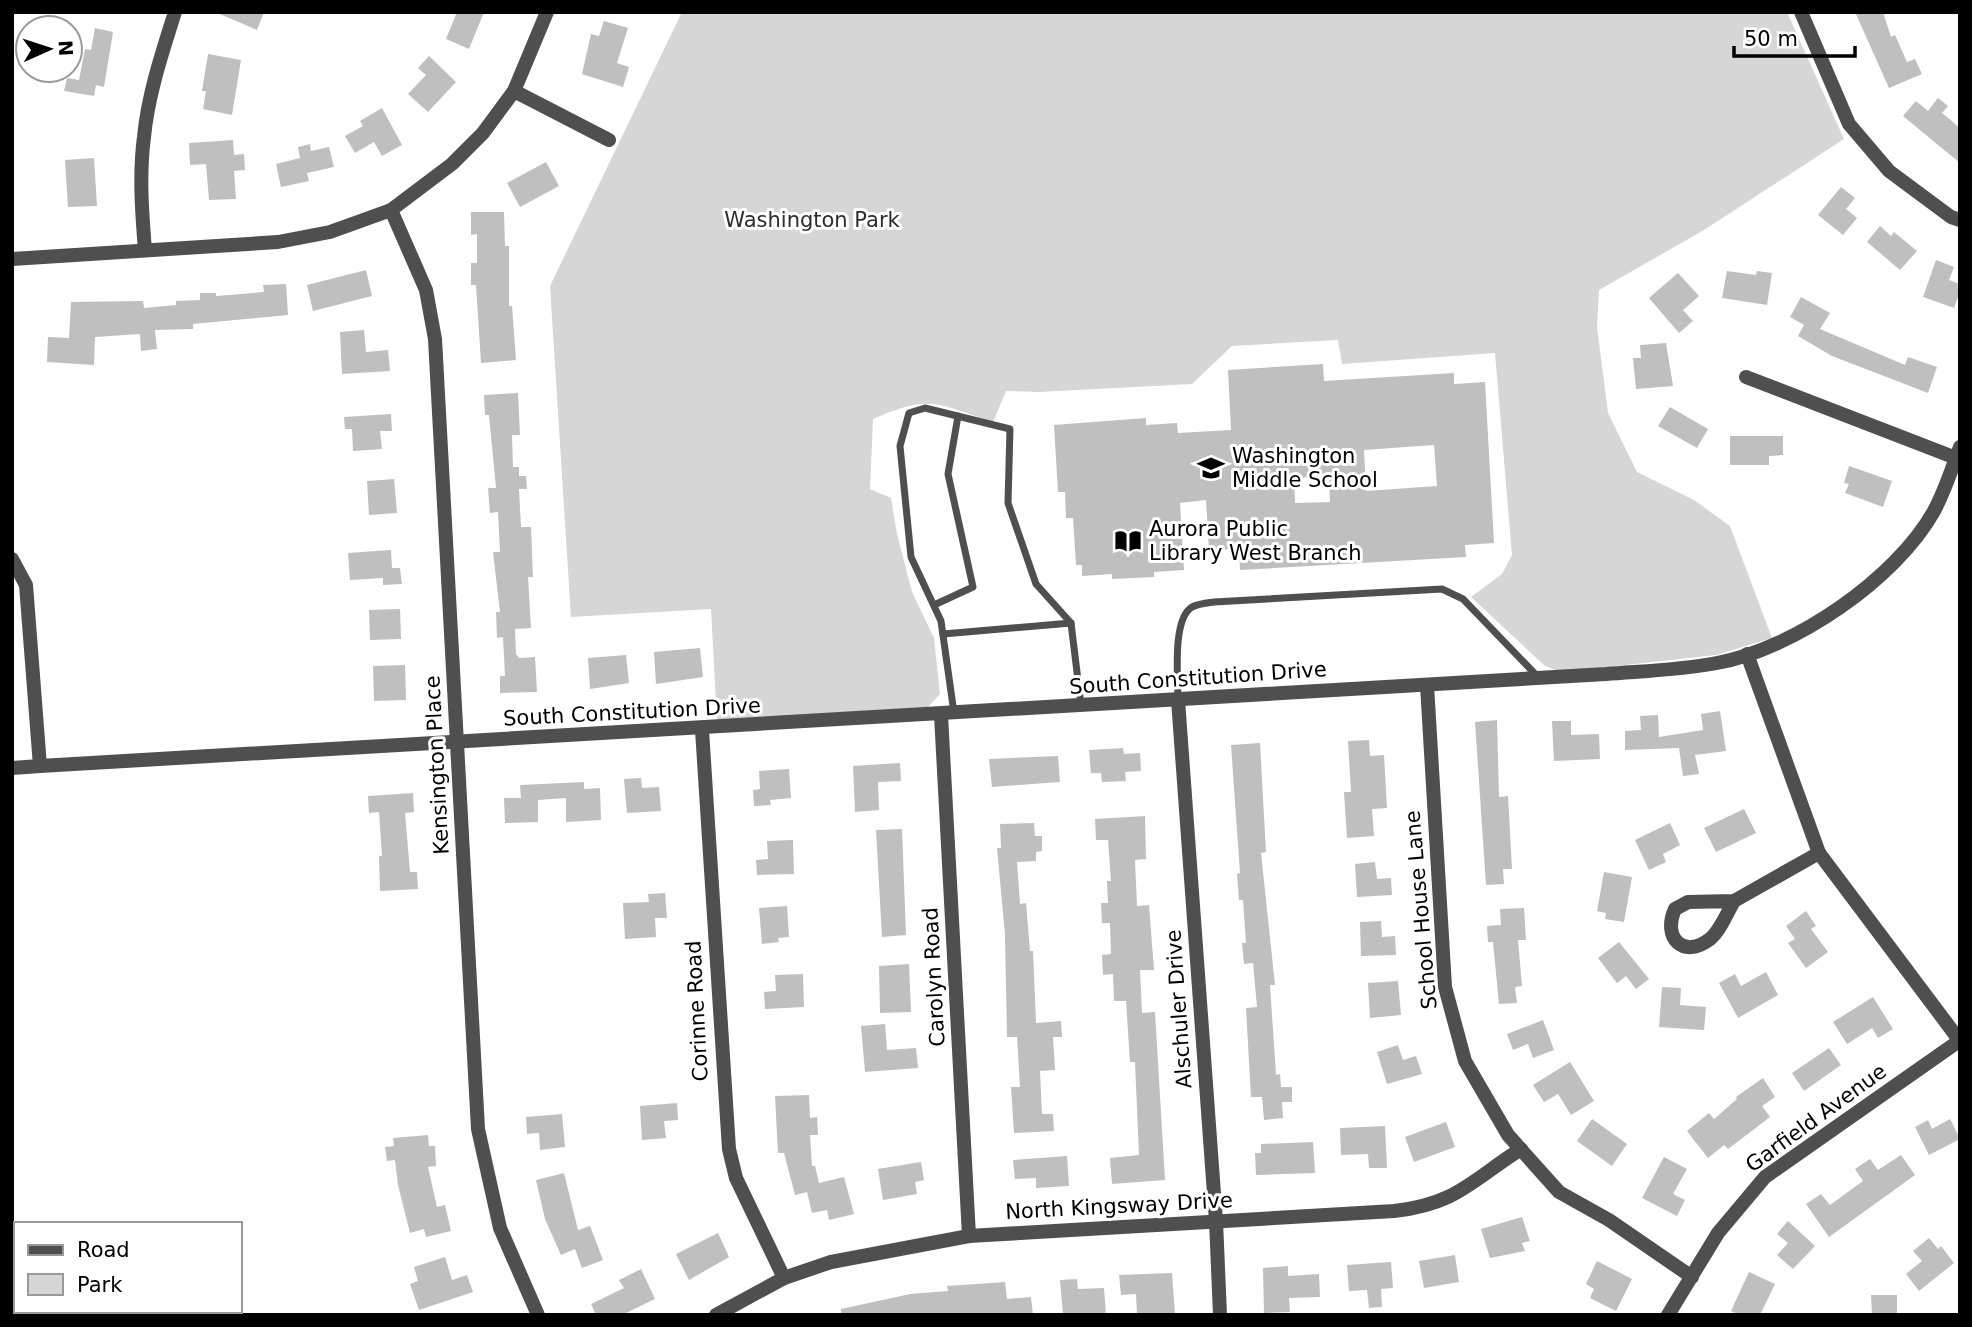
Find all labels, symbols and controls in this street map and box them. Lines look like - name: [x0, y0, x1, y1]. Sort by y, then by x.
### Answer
- north arrow: [14, 14, 84, 84]
- scale bar: [1734, 14, 1855, 58]
- text: 50 m: [1744, 27, 1798, 51]
- text: N: [55, 40, 77, 57]
- park label: Washington Park: [724, 208, 901, 232]
- place label: Washington Middle School: [1232, 444, 1378, 492]
- school or university icon: Washington Middle School: [1196, 453, 1226, 483]
- place label: Aurora Public Library West Branch: [1149, 517, 1361, 565]
- library icon: Aurora Public Library West Branch: [1113, 526, 1143, 556]
- street label: South Constitution Drive: [1068, 657, 1328, 699]
- street label: Kensington Place: [420, 675, 454, 855]
- street label: South Constitution Drive: [503, 693, 761, 731]
- street label: School House Lane: [1400, 809, 1442, 1011]
- street label: Carolyn Road: [918, 907, 950, 1047]
- street label: Alschuler Drive: [1161, 929, 1197, 1089]
- street label: Corinne Road: [681, 940, 713, 1082]
- street label: Garfield Avenue: [1741, 1059, 1891, 1177]
- street label: North Kingsway Drive: [1005, 1188, 1233, 1224]
- legend: [14, 1222, 242, 1313]
- text: Road: [77, 1238, 130, 1262]
- text: Park: [77, 1273, 123, 1297]

